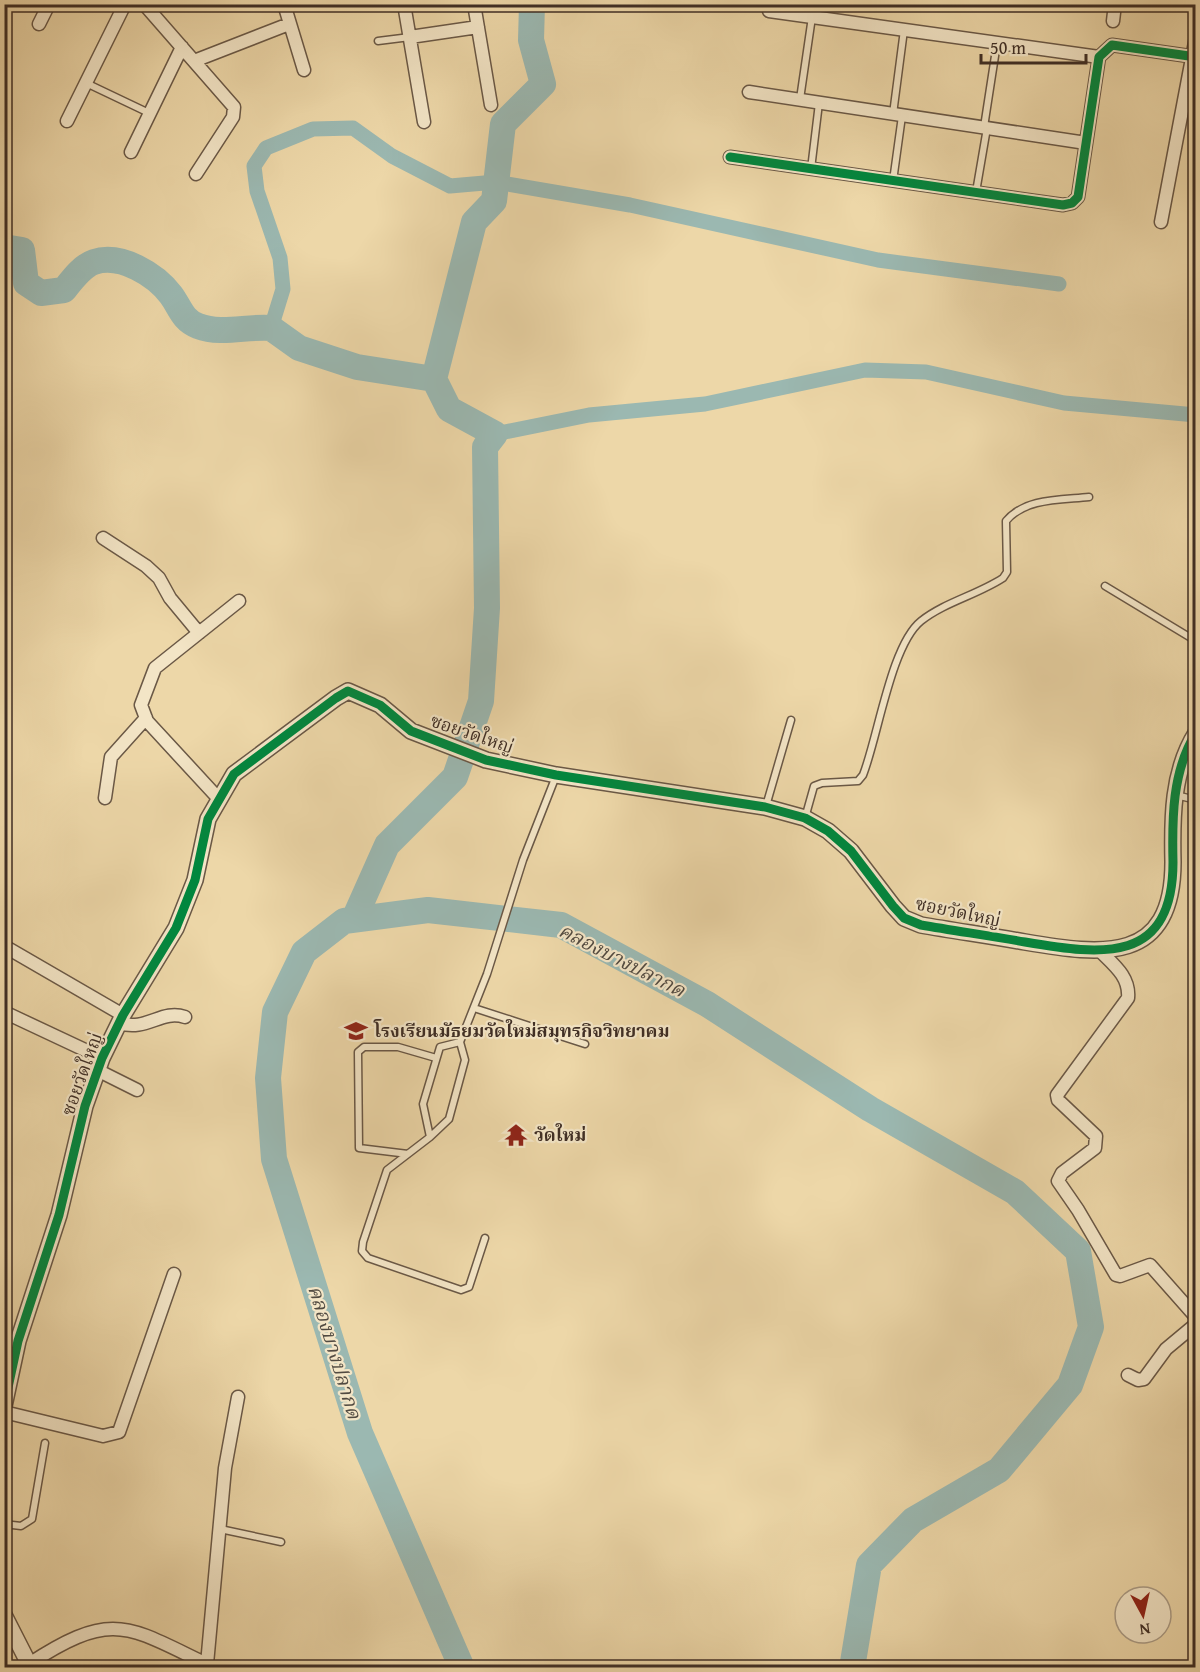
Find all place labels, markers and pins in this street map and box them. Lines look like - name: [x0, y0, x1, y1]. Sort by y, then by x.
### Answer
- place label: โรงเรียนมัธยมวัดใหม่สมุทรกิจวิทยาคม: [373, 1017, 670, 1044]
- school or university icon: โรงเรียนมัธยมวัดใหม่สมุทรกิจวิทยาคม: [343, 1018, 369, 1044]
- place label: วัดใหม่: [534, 1121, 586, 1148]
- temple icon: วัดใหม่: [503, 1122, 529, 1148]

